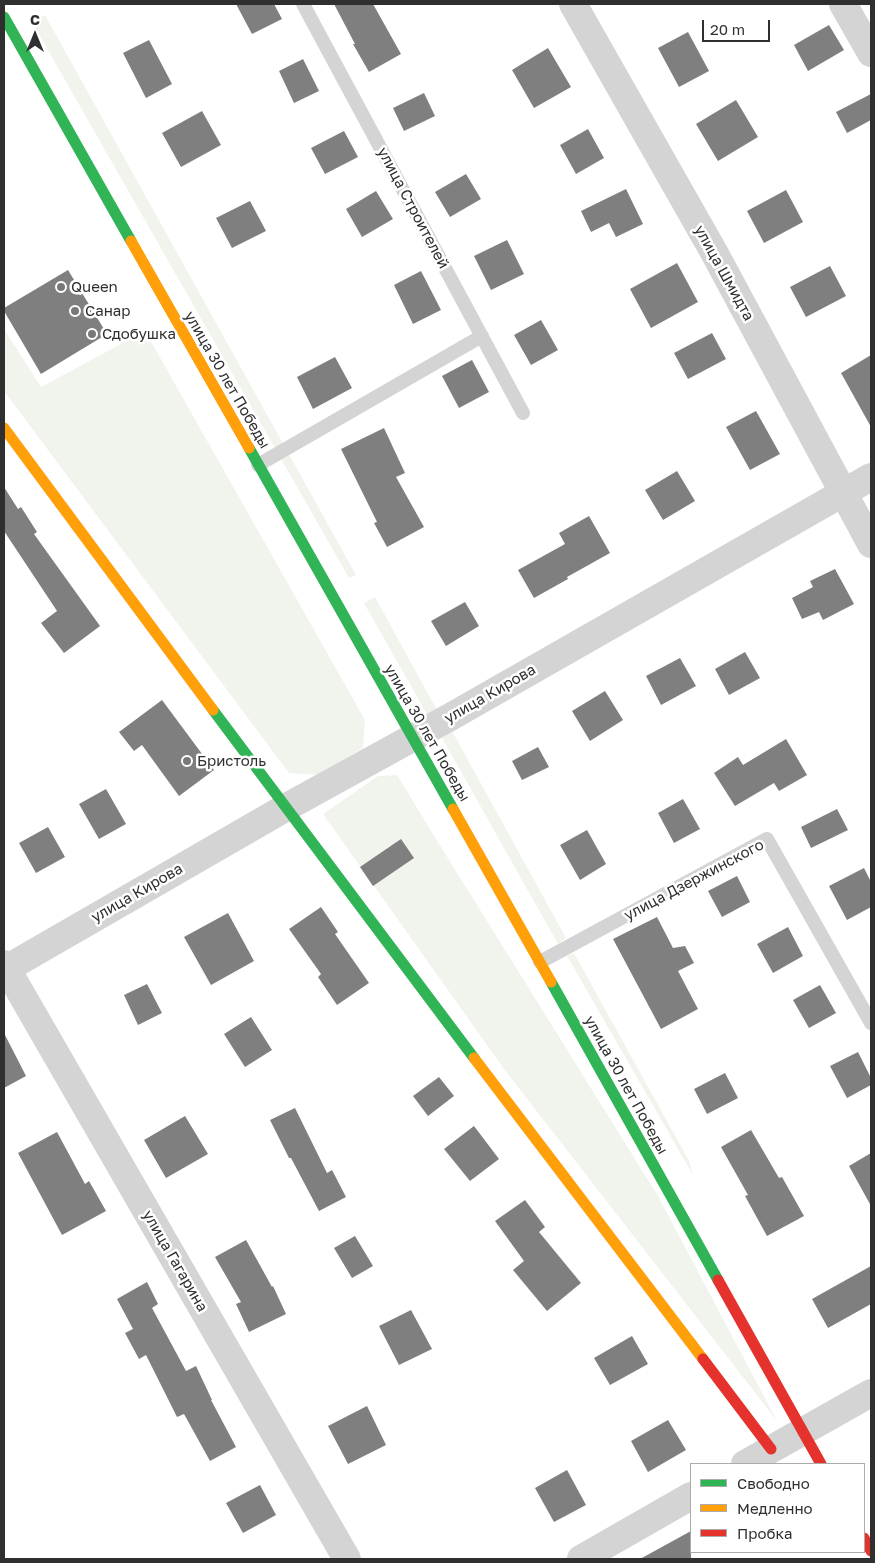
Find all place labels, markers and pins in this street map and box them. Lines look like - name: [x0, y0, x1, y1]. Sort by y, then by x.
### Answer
- place label: Queen: [71, 278, 118, 296]
- marker: Queen: [55, 281, 67, 293]
- place label: Санар: [85, 302, 131, 320]
- marker: Санар: [69, 305, 81, 317]
- place label: Сдобушка: [102, 325, 176, 343]
- marker: Сдобушка: [86, 328, 98, 340]
- place label: Бристоль: [197, 752, 266, 770]
- marker: Бристоль: [181, 755, 193, 767]

